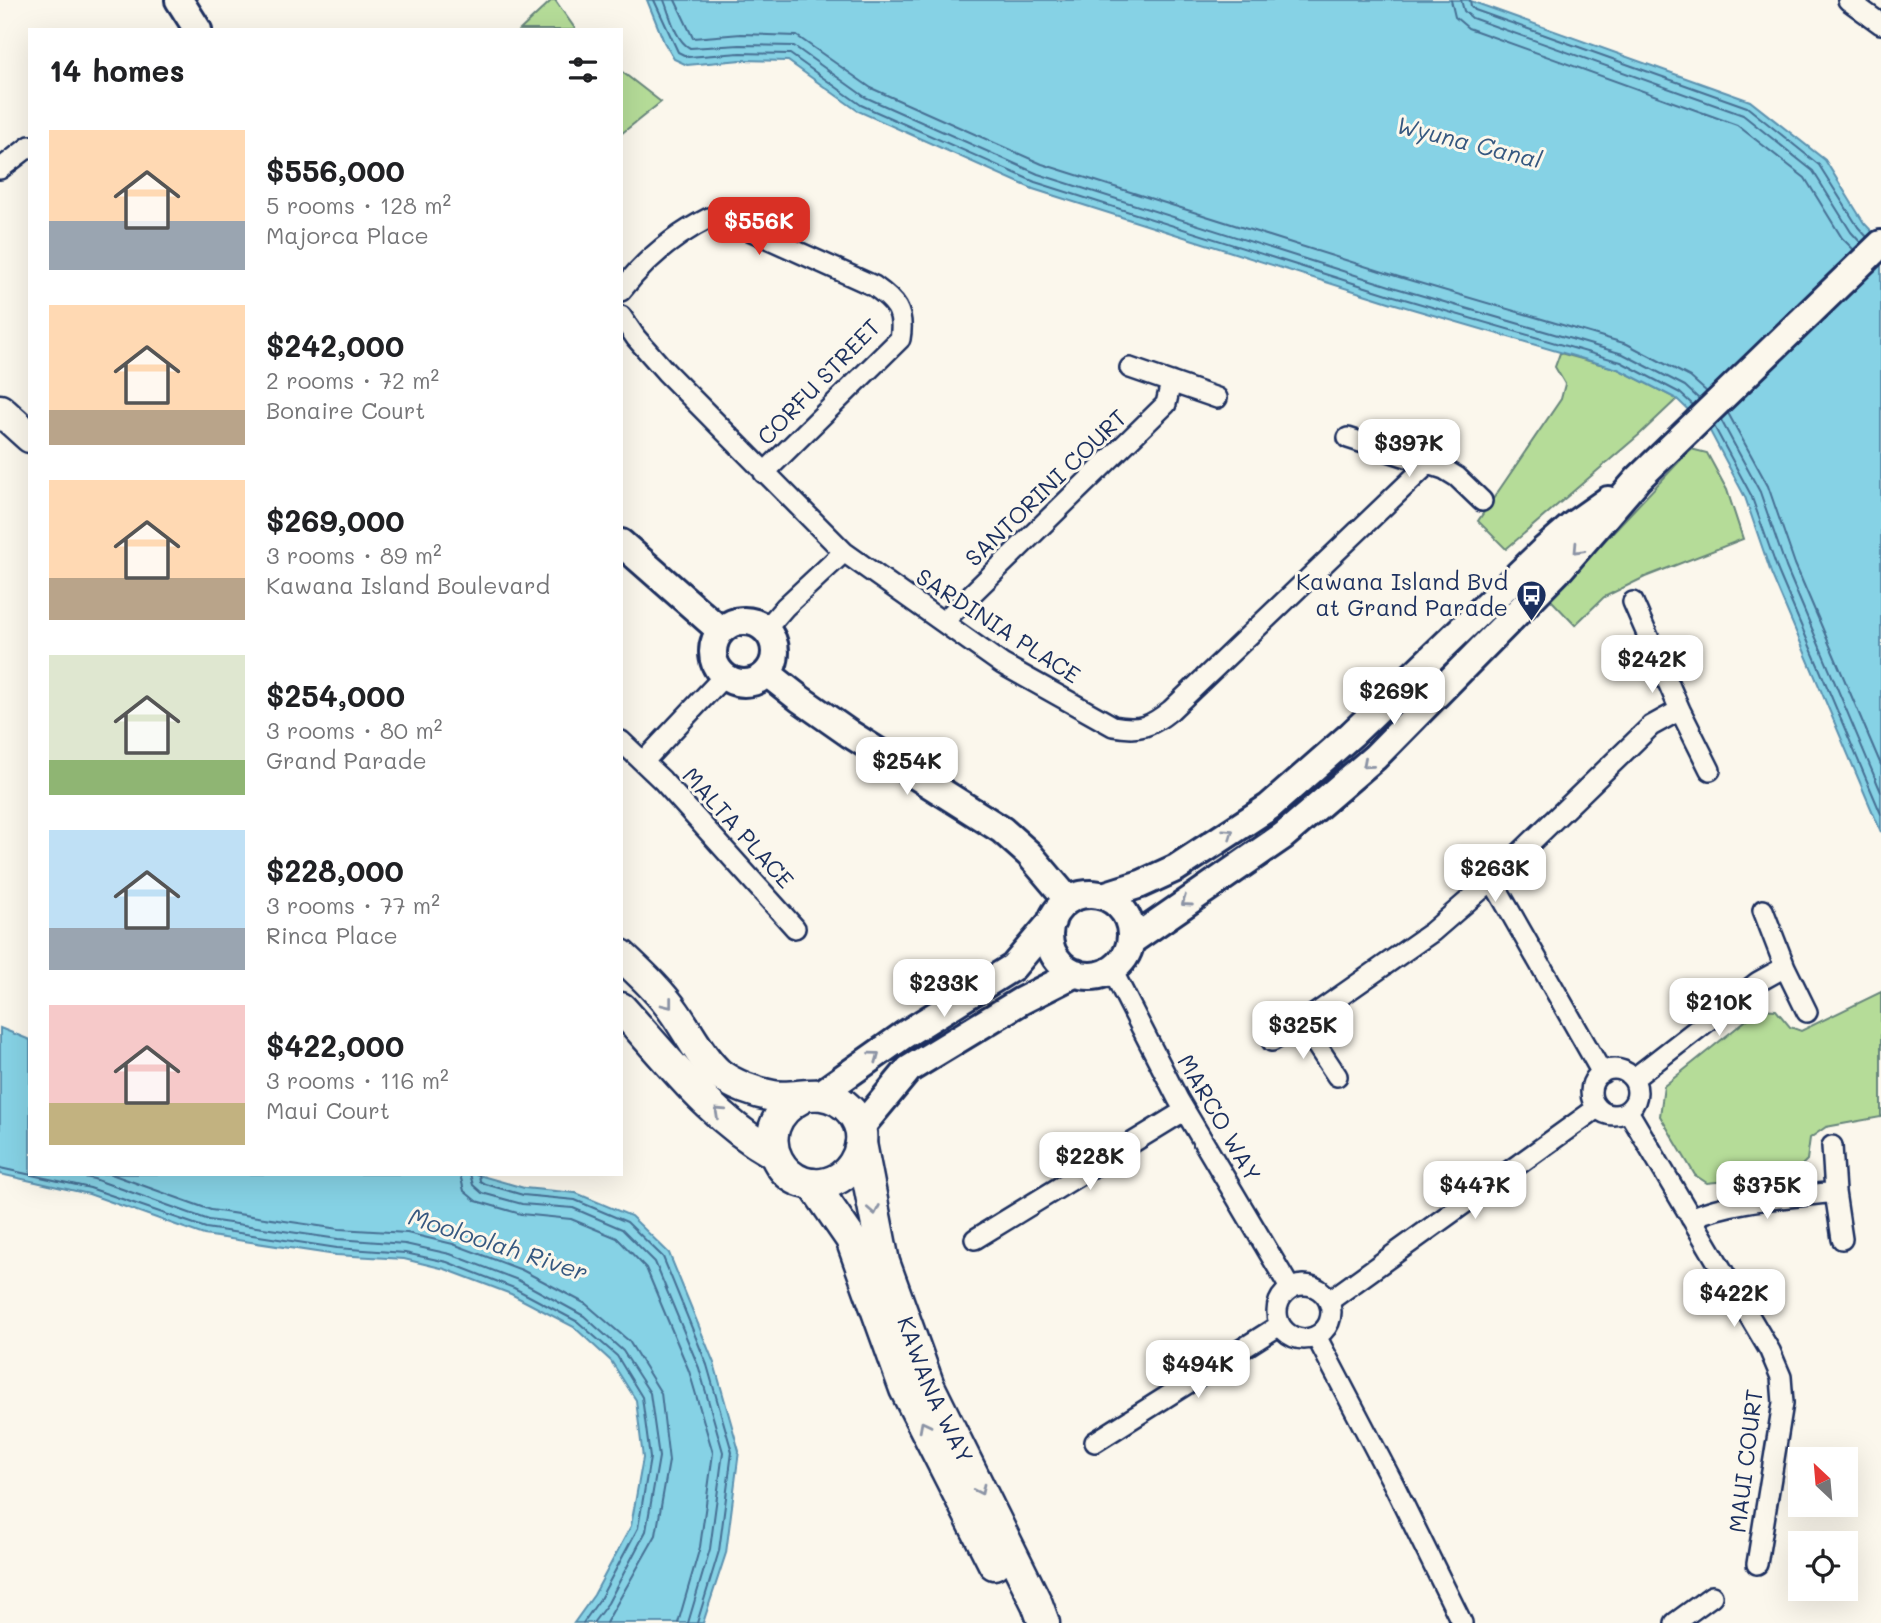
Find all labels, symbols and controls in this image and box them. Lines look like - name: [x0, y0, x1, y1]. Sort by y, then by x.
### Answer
- text: 14 homes: [49, 50, 185, 90]
- icon: filters: [564, 51, 602, 89]
- water label: Wyuna Canal: [1393, 108, 1545, 175]
- text: $556,000: [266, 150, 405, 190]
- icon: home: [105, 158, 189, 242]
- text: 5 rooms · 128 m²: [266, 190, 451, 220]
- pin: $556K: [710, 198, 808, 257]
- text: $556K: [724, 205, 794, 235]
- text: Majorca Place: [266, 220, 429, 250]
- street label: CORFU STREET: [750, 312, 886, 451]
- text: $242,000: [266, 325, 404, 365]
- icon: home: [105, 333, 189, 417]
- text: 2 rooms · 72 m²: [266, 365, 439, 395]
- text: Bonaire Court: [266, 395, 425, 425]
- street label: SANTORINI COURT: [958, 402, 1133, 572]
- pin: $397K: [1360, 420, 1458, 479]
- text: $397K: [1374, 427, 1444, 457]
- text: $269,000: [266, 500, 405, 540]
- icon: home: [105, 508, 189, 592]
- text: 3 rooms · 89 m²: [266, 540, 442, 570]
- one-way arrow: [1573, 541, 1586, 554]
- street label: SARDINIA PLACE: [911, 561, 1086, 690]
- place label: Kawana Island Bvd at Grand Parade: [1296, 566, 1508, 622]
- text: Kawana Island Boulevard: [266, 570, 550, 600]
- bus stop icon: Kawana Island Bvd at Grand Parade: [1514, 578, 1548, 622]
- pin: $242K: [1603, 636, 1701, 695]
- text: $242K: [1617, 643, 1687, 673]
- pin: $269K: [1345, 668, 1443, 727]
- text: $254,000: [266, 675, 405, 715]
- text: $269K: [1359, 675, 1429, 705]
- icon: home: [105, 683, 189, 767]
- text: 3 rooms · 80 m²: [266, 715, 442, 745]
- pin: $254K: [858, 738, 956, 797]
- text: Grand Parade: [266, 745, 427, 775]
- text: $254K: [872, 745, 942, 775]
- one-way arrow: [1362, 756, 1375, 768]
- street label: MALTA PLACE: [676, 761, 801, 894]
- one-way arrow: [1221, 829, 1234, 841]
- pin: $263K: [1446, 844, 1544, 904]
- text: $228,000: [266, 850, 404, 890]
- text: $263K: [1460, 852, 1530, 882]
- icon: home: [105, 858, 189, 942]
- text: 3 rooms · 77 m²: [266, 890, 440, 920]
- one-way arrow: [1181, 893, 1194, 906]
- text: Rinca Place: [266, 920, 398, 950]
- pin: $233K: [895, 960, 993, 1019]
- text: $233K: [909, 967, 979, 997]
- pin: $210K: [1670, 978, 1768, 1038]
- text: $210K: [1685, 986, 1753, 1016]
- one-way arrow: [660, 997, 673, 1009]
- pin: $325K: [1254, 1002, 1352, 1061]
- text: $325K: [1268, 1009, 1338, 1039]
- text: $422,000: [266, 1025, 404, 1065]
- icon: home: [105, 1033, 189, 1117]
- street label: MARCO WAY: [1171, 1048, 1268, 1187]
- one-way arrow: [867, 1051, 880, 1064]
- text: 3 rooms · 116 m²: [266, 1065, 449, 1095]
- text: Maui Court: [266, 1095, 390, 1125]
- one-way arrow: [714, 1108, 727, 1121]
- pin: $228K: [1041, 1132, 1139, 1192]
- text: $228K: [1055, 1140, 1125, 1170]
- pin: $447K: [1426, 1162, 1524, 1221]
- pin: $375K: [1718, 1162, 1816, 1221]
- text: $447K: [1439, 1169, 1511, 1199]
- text: $375K: [1732, 1169, 1802, 1199]
- water label: Mooloolah River: [405, 1200, 592, 1287]
- one-way arrow: [866, 1204, 881, 1216]
- pin: $422K: [1685, 1270, 1783, 1329]
- text: $422K: [1699, 1277, 1769, 1307]
- street label: KAWANA WAY: [891, 1312, 981, 1468]
- pin: $494K: [1149, 1340, 1247, 1400]
- text: $494K: [1162, 1348, 1234, 1378]
- street label: MAUI COURT: [1721, 1387, 1769, 1534]
- one-way arrow: [918, 1421, 932, 1433]
- north arrow: [1788, 1447, 1858, 1517]
- map controls: [1788, 1447, 1858, 1601]
- one-way arrow: [972, 1483, 986, 1496]
- button: locate: [1788, 1531, 1858, 1601]

